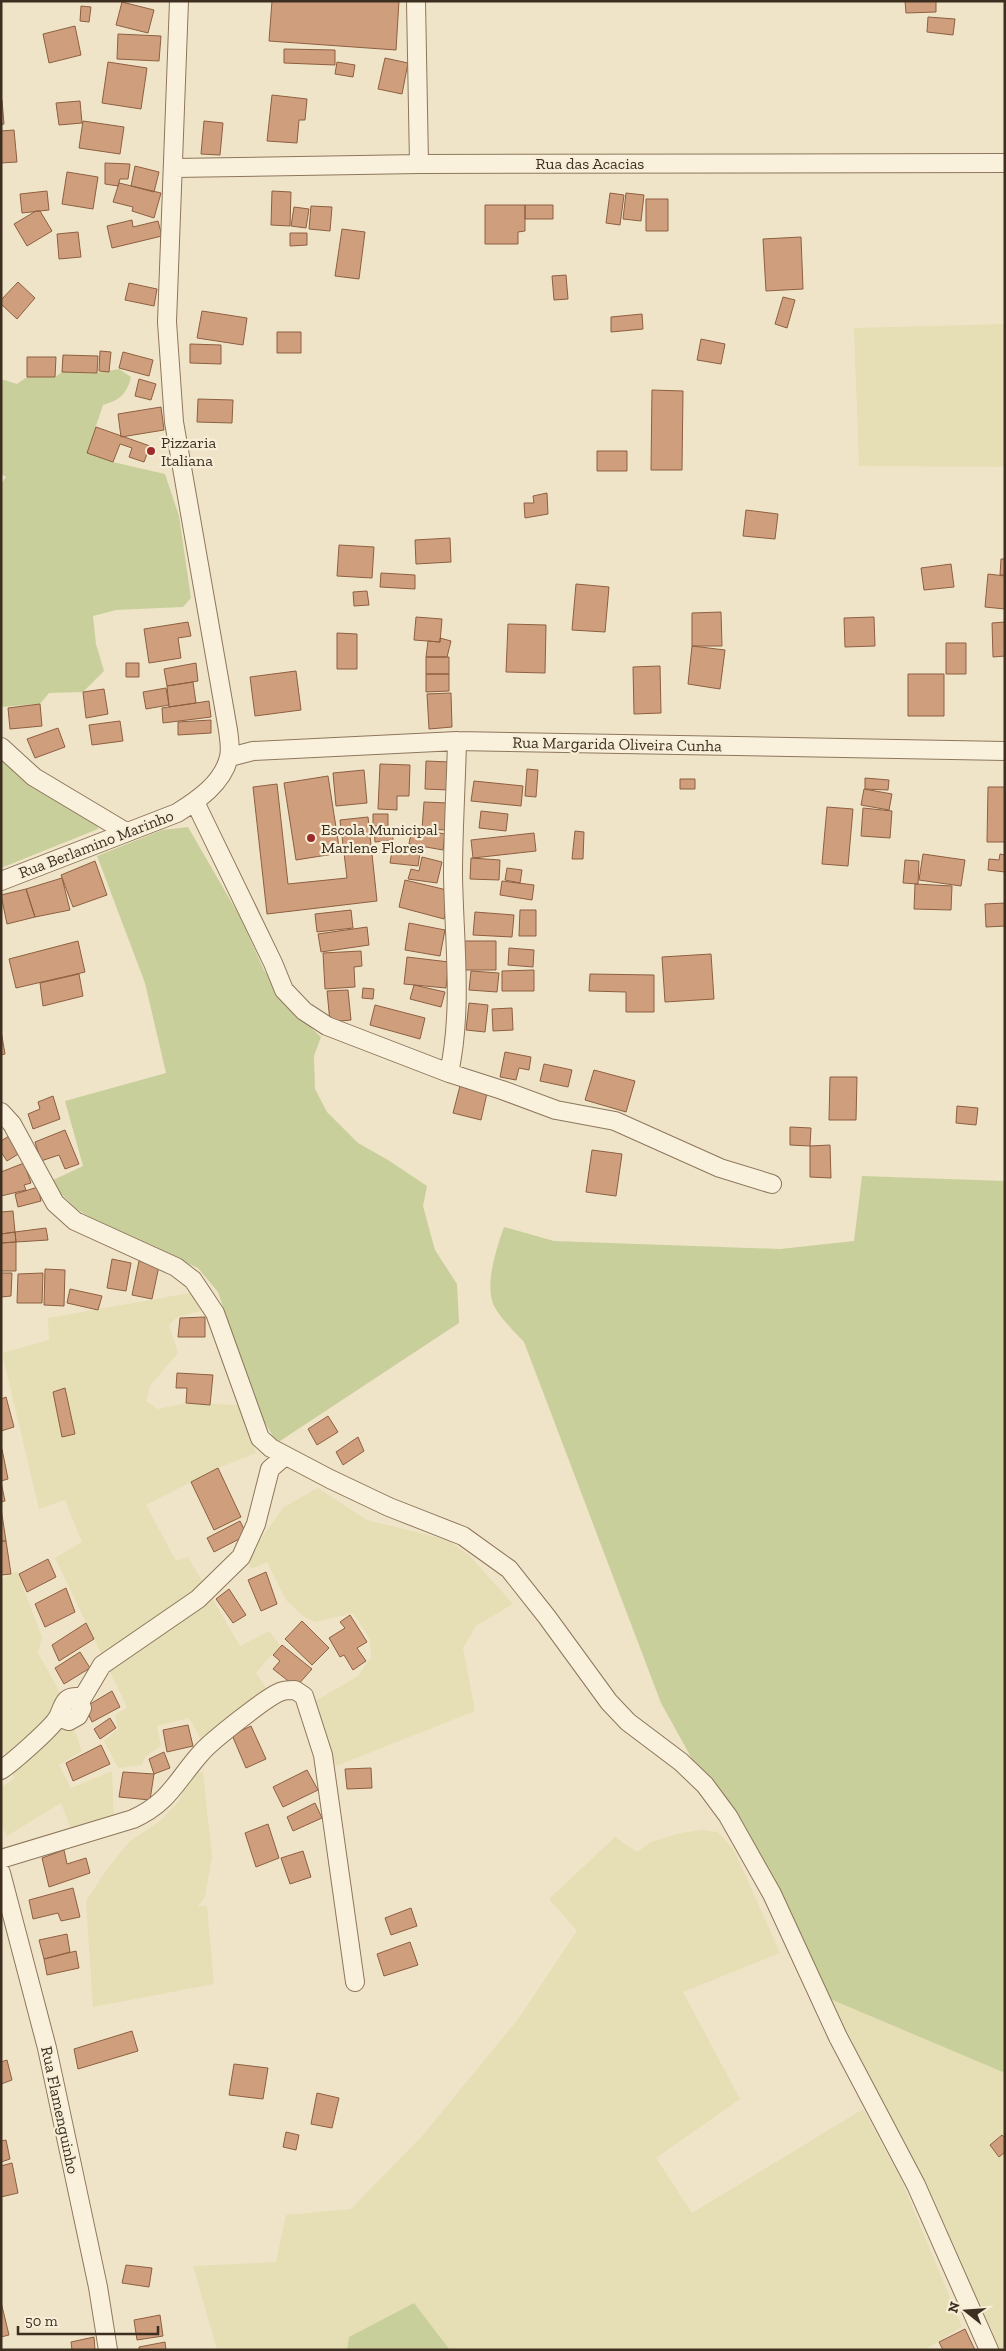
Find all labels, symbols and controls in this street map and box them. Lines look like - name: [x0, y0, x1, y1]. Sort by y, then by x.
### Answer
- street label: Rua das Acacias: [536, 154, 644, 173]
- place label: Pizzaria Italiana: [161, 433, 216, 470]
- marker: Pizzaria Italiana: [145, 445, 157, 457]
- street label: Rua Margarida Oliveira Cunha: [512, 733, 722, 755]
- street label: Rua Berlamino Marinho: [16, 806, 176, 882]
- place label: Escola Municipal Marlene Flores: [321, 820, 438, 857]
- marker: Escola Municipal Marlene Flores: [305, 832, 317, 844]
- street label: Rua Flamenguinho: [37, 2044, 83, 2176]
- north arrow: [941, 2286, 991, 2336]
- text: N: [944, 2299, 964, 2315]
- scale bar: [18, 2304, 158, 2336]
- text: 50 m: [25, 2312, 58, 2330]

